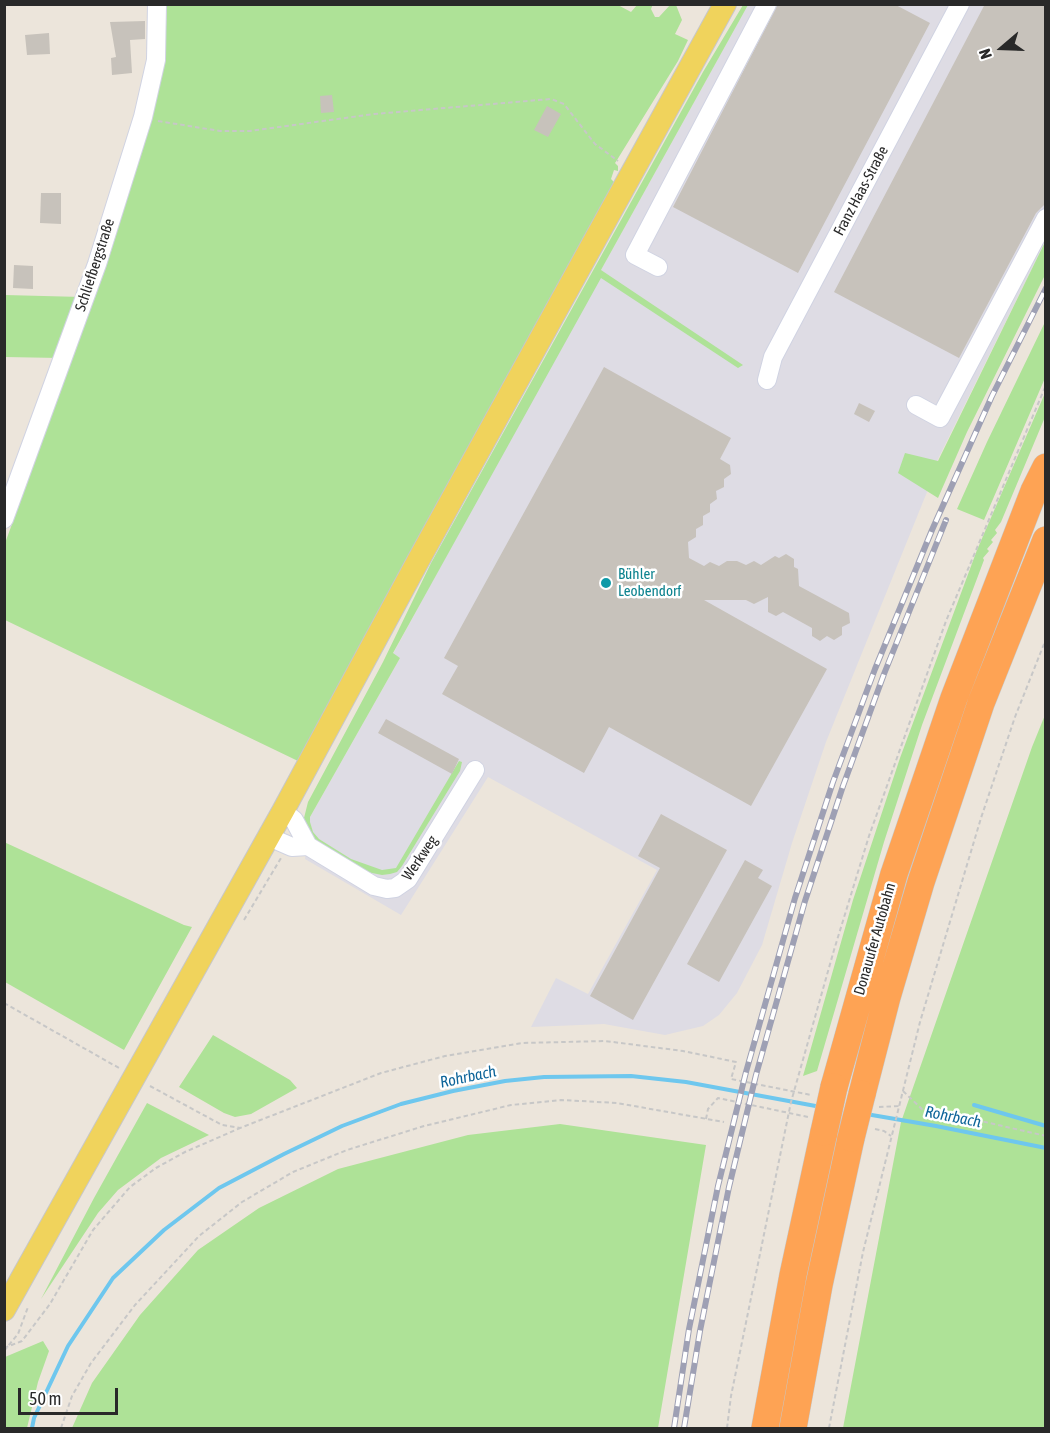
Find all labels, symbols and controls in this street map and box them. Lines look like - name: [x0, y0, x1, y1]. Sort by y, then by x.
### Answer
- north arrow: [972, 18, 1032, 78]
- text: N: [975, 46, 995, 61]
- street label: Franz Haas-Straße: [830, 143, 892, 239]
- street label: Schliefbergstraße: [72, 216, 118, 314]
- place label: Bühler Leobendorf: [618, 565, 681, 600]
- marker: Bühler Leobendorf: [599, 576, 613, 590]
- street label: Werkweg: [398, 832, 442, 884]
- street label: Donauufer Autobahn: [850, 881, 900, 997]
- water label: Rohrbach: [438, 1062, 498, 1092]
- water label: Rohrbach: [923, 1102, 983, 1132]
- scale bar: [21, 1376, 122, 1414]
- text: 50 m: [29, 1388, 61, 1409]

